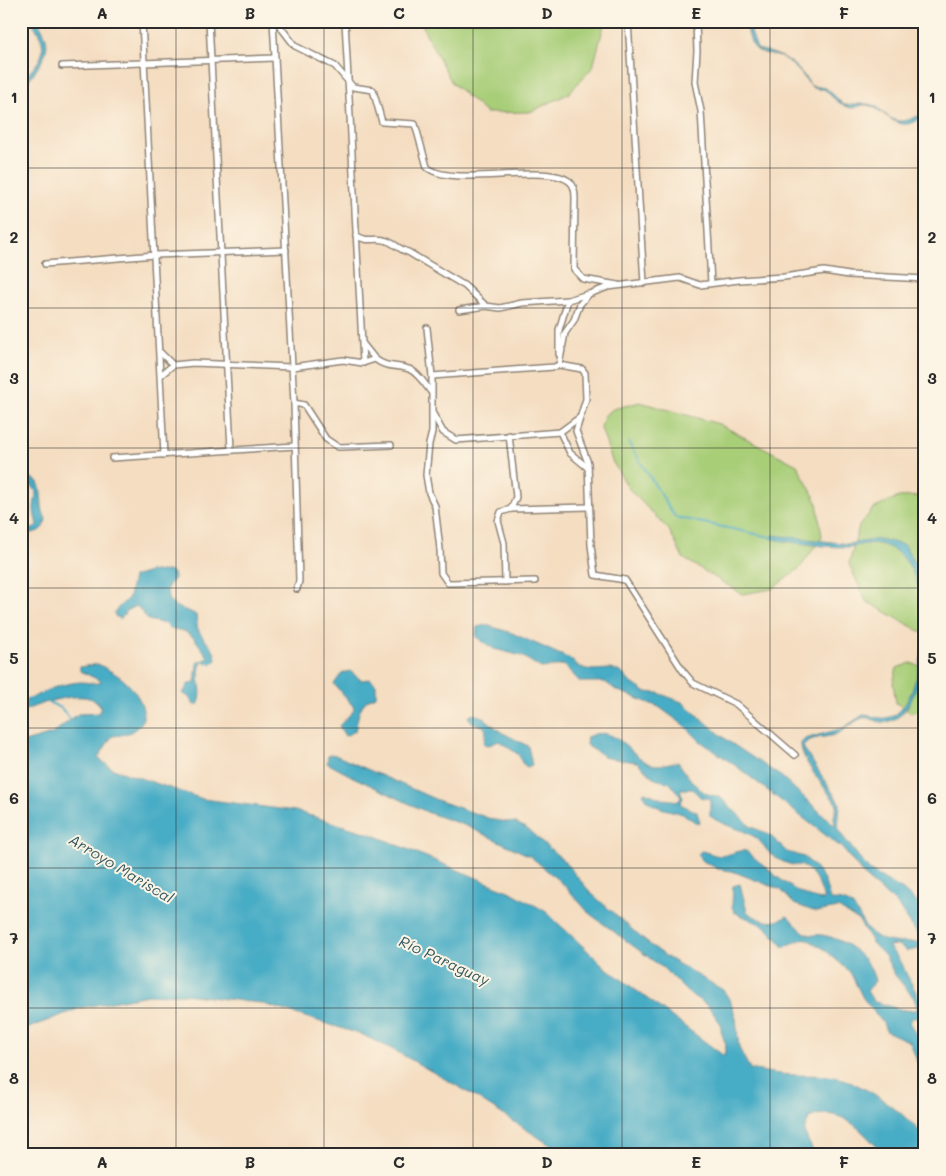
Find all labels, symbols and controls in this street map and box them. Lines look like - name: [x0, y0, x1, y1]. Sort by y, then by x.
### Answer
- text: A: [96, 2, 108, 23]
- text: B: [245, 2, 255, 23]
- text: C: [393, 2, 405, 23]
- text: D: [541, 2, 553, 23]
- text: E: [691, 2, 701, 23]
- text: F: [839, 2, 849, 23]
- text: 1: [10, 86, 18, 107]
- text: 1: [928, 86, 936, 107]
- text: 2: [10, 226, 19, 247]
- text: 2: [928, 226, 937, 247]
- text: 3: [9, 367, 19, 388]
- text: 3: [927, 367, 937, 388]
- text: 4: [9, 507, 19, 528]
- text: 4: [927, 507, 937, 528]
- text: 5: [9, 647, 19, 668]
- text: 5: [927, 647, 937, 668]
- text: 6: [9, 787, 19, 808]
- text: 6: [927, 787, 937, 808]
- water label: Arroyo Mariscal: [66, 829, 178, 907]
- text: 7: [10, 927, 19, 948]
- text: 7: [928, 927, 937, 948]
- water label: Río Paraguay: [396, 930, 493, 990]
- text: 8: [9, 1067, 19, 1088]
- text: 8: [927, 1067, 937, 1088]
- text: A: [96, 1151, 108, 1172]
- text: B: [245, 1151, 255, 1172]
- text: C: [393, 1151, 405, 1172]
- text: D: [541, 1151, 553, 1172]
- text: E: [691, 1151, 701, 1172]
- text: F: [839, 1151, 849, 1172]

